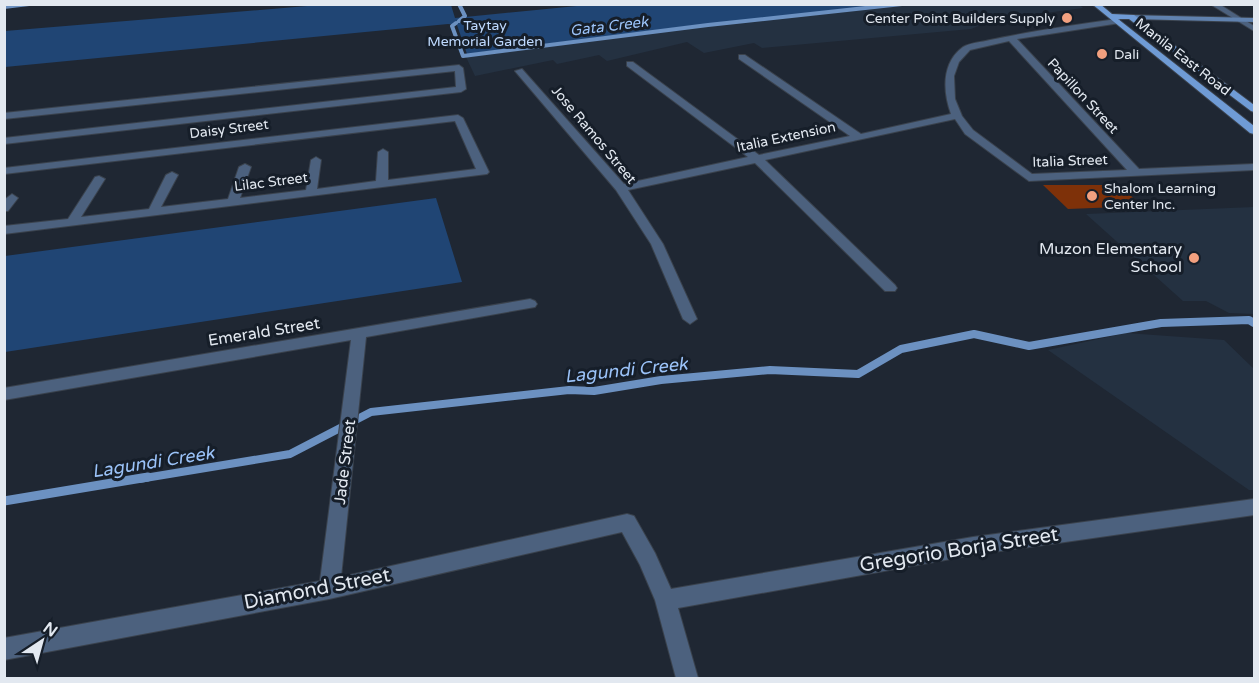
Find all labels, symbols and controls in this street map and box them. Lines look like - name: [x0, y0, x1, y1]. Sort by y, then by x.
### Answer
- place label: Center Point Builders Supply: [865, 10, 1055, 27]
- marker: Center Point Builders Supply: [1060, 11, 1074, 25]
- water label: Gata Creek: [569, 12, 651, 40]
- street label: Manila East Road: [1132, 15, 1234, 99]
- park label: Taytay Memorial Garden: [427, 17, 543, 50]
- place label: Dali: [1114, 46, 1139, 63]
- marker: Dali: [1095, 47, 1109, 61]
- street label: Papillon Street: [1044, 55, 1123, 138]
- street label: Jose Ramos Street: [548, 82, 640, 188]
- street label: Daisy Street: [188, 116, 270, 142]
- street label: Italia Extension: [735, 118, 837, 156]
- street label: Italia Street: [1032, 151, 1109, 171]
- street label: Lilac Street: [233, 169, 309, 195]
- place label: Shalom Learning Center Inc.: [1104, 180, 1216, 213]
- marker: Shalom Learning Center Inc.: [1085, 189, 1099, 203]
- place label: Muzon Elementary School: [1039, 239, 1182, 277]
- marker: Muzon Elementary School: [1187, 251, 1201, 265]
- street label: Emerald Street: [207, 313, 321, 351]
- water label: Lagundi Creek: [563, 352, 690, 387]
- street label: Jade Street: [330, 418, 360, 506]
- water label: Lagundi Creek: [90, 441, 217, 483]
- street label: Gregorio Borja Street: [858, 522, 1060, 578]
- street label: Diamond Street: [242, 563, 393, 615]
- north arrow: [12, 611, 72, 671]
- text: N: [39, 618, 61, 642]

